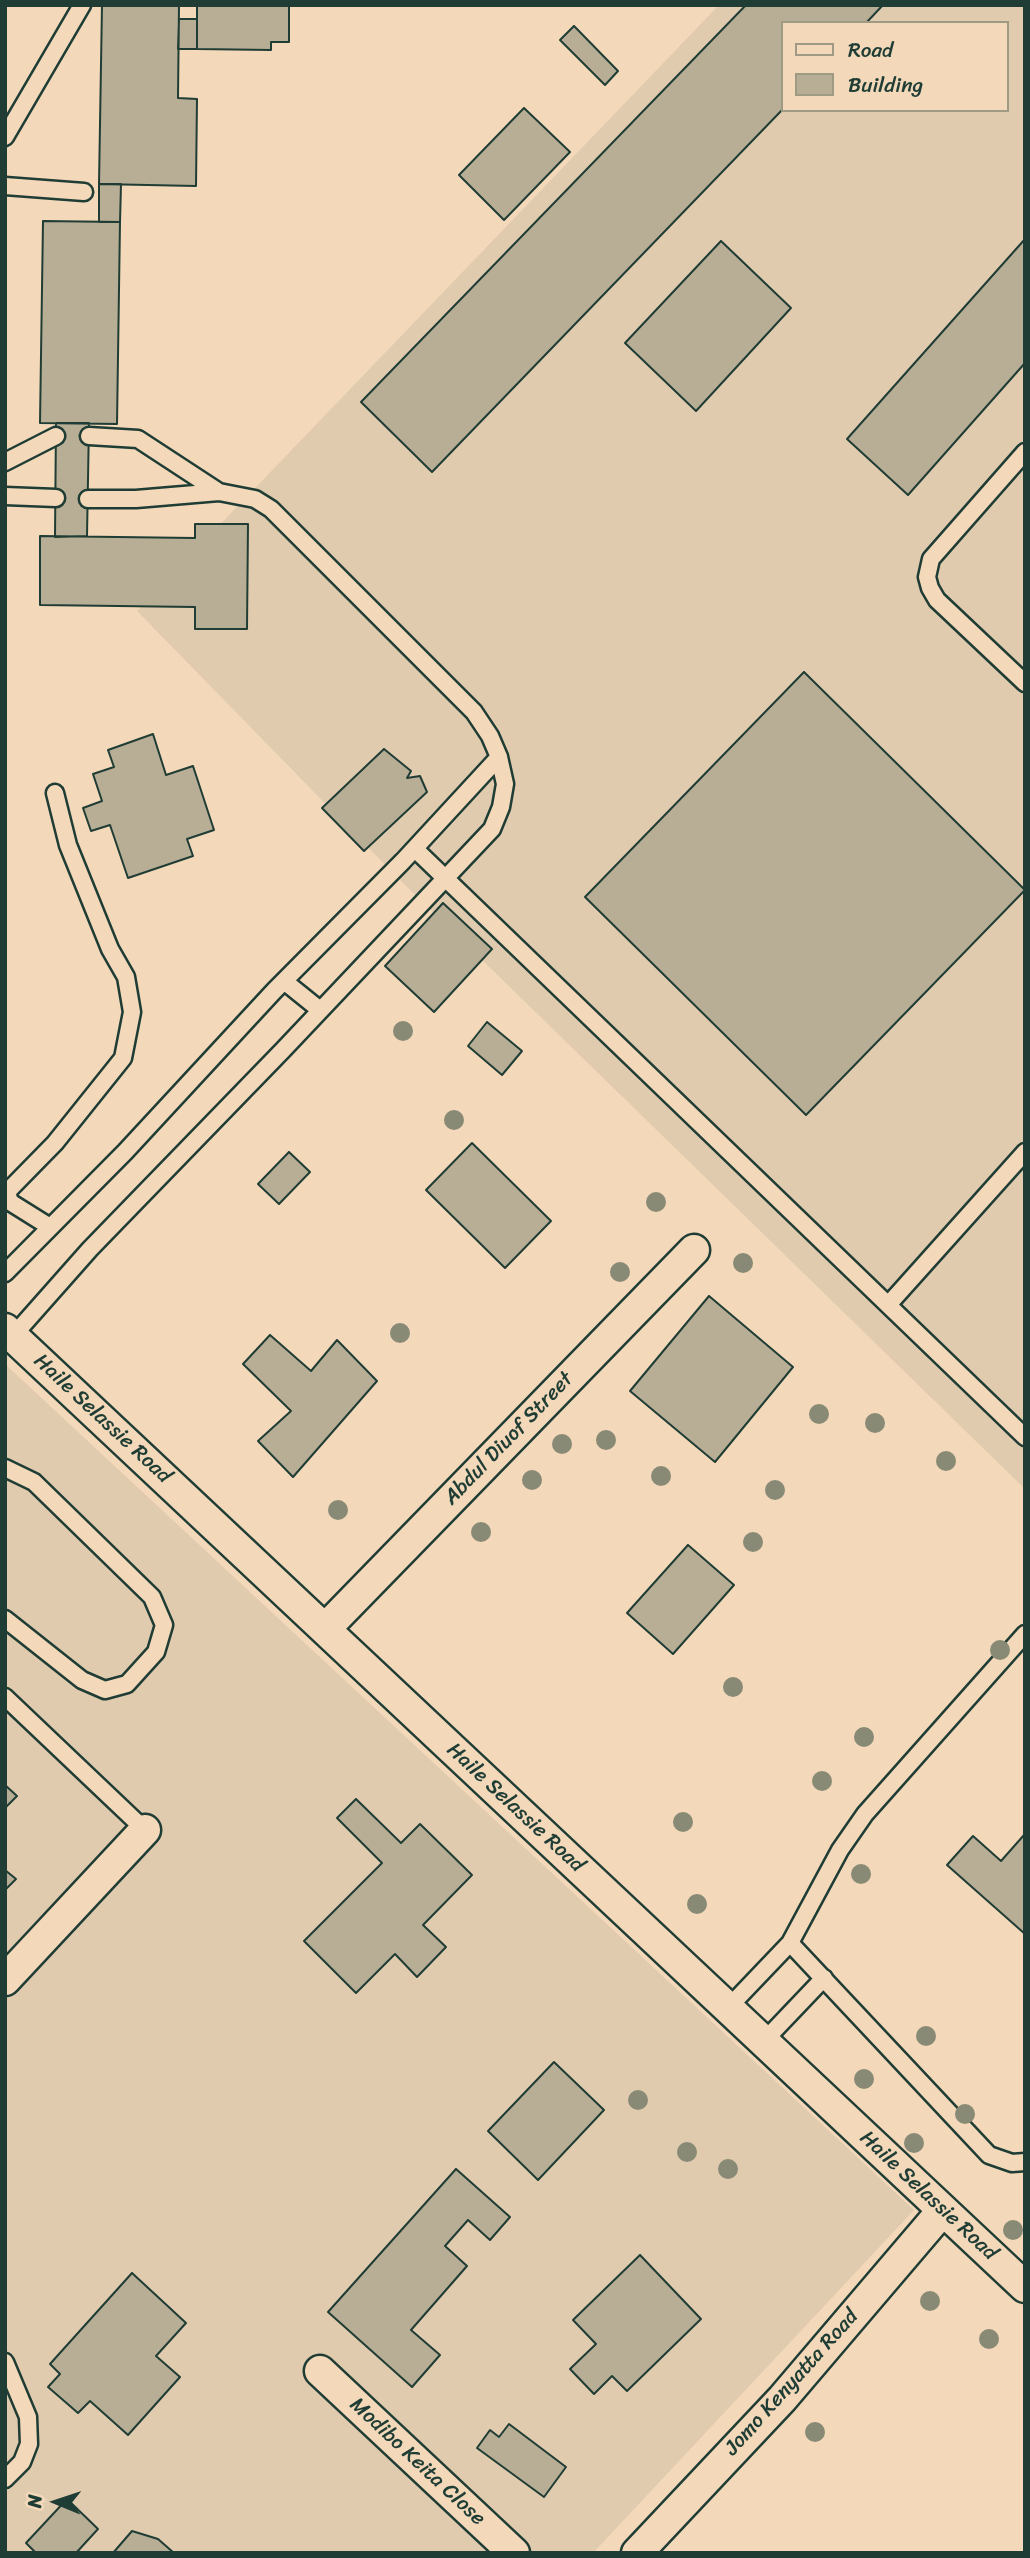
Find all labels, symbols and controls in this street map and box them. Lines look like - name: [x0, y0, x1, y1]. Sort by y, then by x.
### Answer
- legend: [782, 21, 1009, 112]
- text: Road: [848, 31, 893, 69]
- text: Building: [848, 66, 923, 104]
- street label: Haile Selassie Road: [28, 1349, 176, 1489]
- street label: Abdul Diuof Street: [439, 1367, 579, 1511]
- street label: Haile Selassie Road: [441, 1738, 589, 1878]
- street label: Haile Selassie Road: [854, 2126, 1002, 2266]
- street label: Jomo Kenyatta Road: [720, 2305, 864, 2461]
- street label: Modibo Keita Close: [344, 2393, 490, 2531]
- north arrow: [21, 2467, 91, 2537]
- text: N: [18, 2494, 51, 2508]

